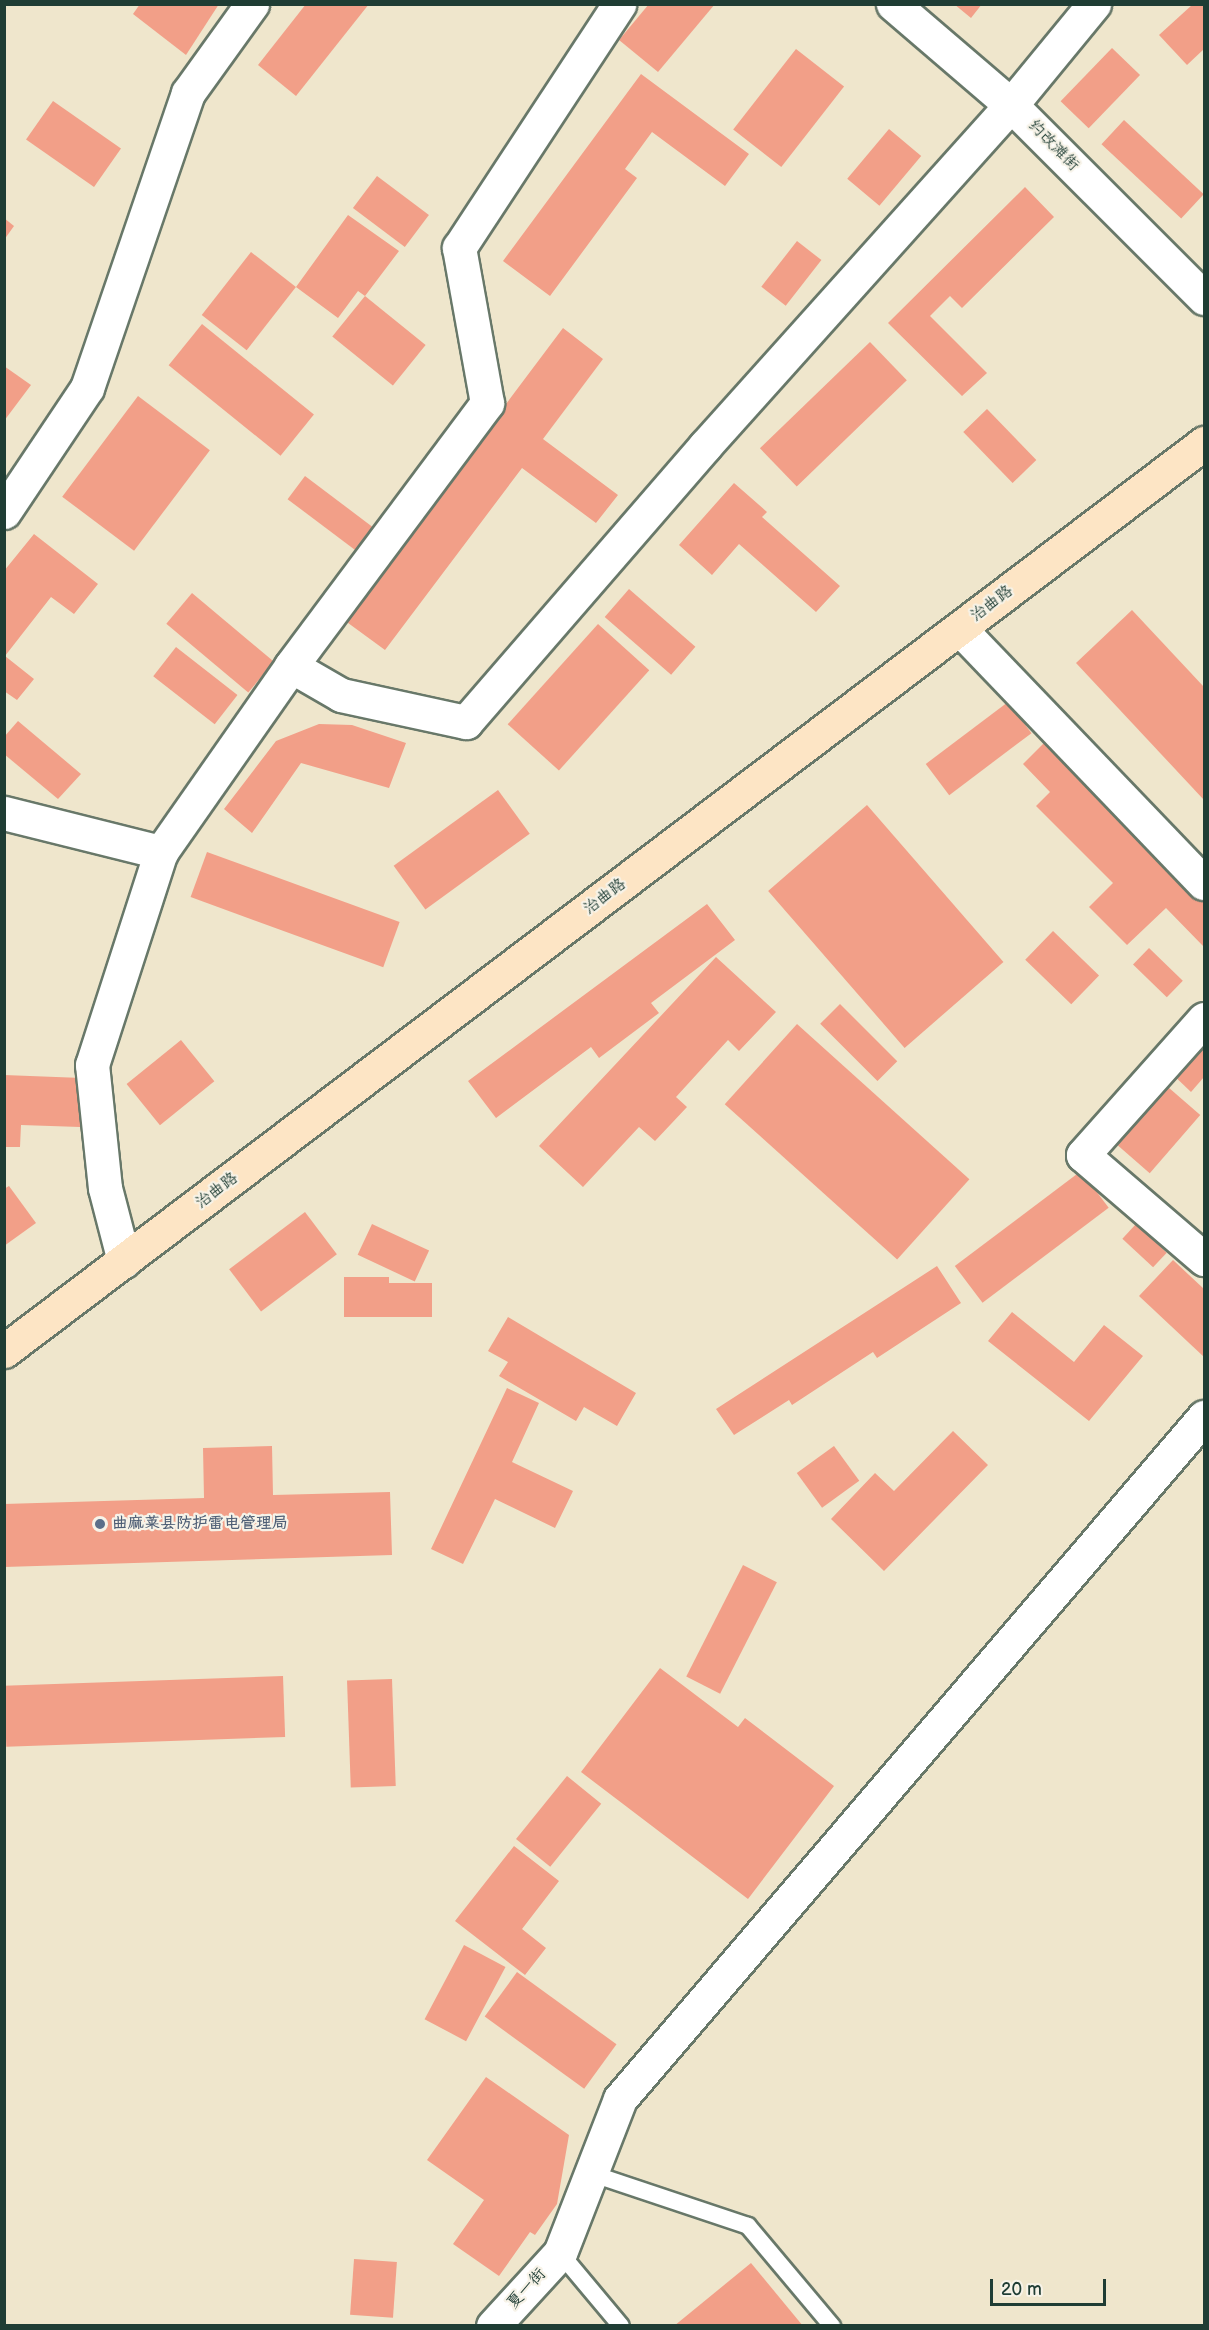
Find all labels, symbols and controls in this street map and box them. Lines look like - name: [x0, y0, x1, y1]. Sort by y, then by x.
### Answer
- street label: 约改滩街: [1024, 117, 1082, 175]
- street label: 治曲路: [967, 582, 1017, 626]
- street label: 治曲路: [580, 875, 630, 919]
- street label: 治曲路: [192, 1169, 242, 1213]
- place label: 曲麻莱县防护雷电管理局: [112, 1514, 288, 1534]
- marker: 曲麻莱县防护雷电管理局: [93, 1517, 107, 1531]
- street label: 夏一街: [504, 2265, 550, 2313]
- scale bar: [993, 2267, 1108, 2305]
- text: 20 m: [1001, 2279, 1042, 2300]

